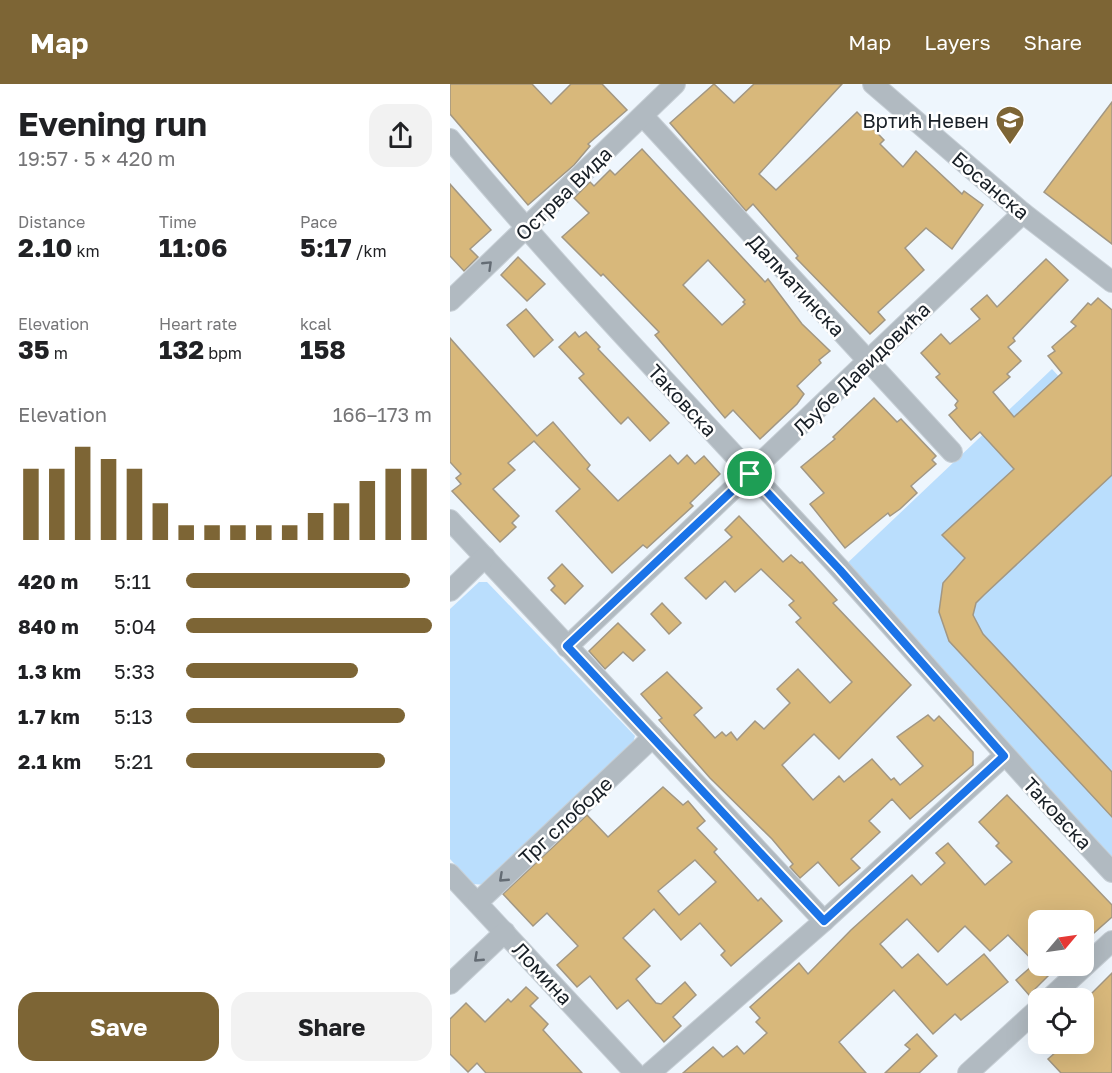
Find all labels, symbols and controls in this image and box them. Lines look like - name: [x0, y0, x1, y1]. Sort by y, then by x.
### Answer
- text: Map: [30, 26, 88, 59]
- text: Map: [848, 29, 891, 55]
- text: Layers: [924, 29, 991, 55]
- text: Share: [1024, 29, 1082, 55]
- text: Evening run: [18, 104, 207, 143]
- button: share: [369, 104, 432, 167]
- school or university icon: Вртић Невен: [994, 104, 1026, 146]
- place label: Вртић Невен: [862, 108, 989, 132]
- street label: Острва Вида: [510, 141, 616, 245]
- text: 19:57 · 5 × 420 m: [18, 146, 176, 170]
- street label: Босанска: [948, 146, 1034, 224]
- text: Distance: [18, 212, 85, 232]
- text: Time: [159, 212, 197, 232]
- text: Pace: [300, 212, 337, 232]
- street label: Далматинска: [744, 229, 850, 341]
- text: 2.10: [18, 232, 72, 263]
- text: 11:06: [159, 232, 228, 263]
- text: 5:17: [300, 232, 352, 263]
- text: km: [72, 241, 100, 261]
- text: /km: [352, 241, 387, 261]
- one-way arrow: [481, 261, 491, 272]
- street label: Љубе Давидовића: [788, 297, 934, 439]
- text: Elevation: [18, 314, 89, 334]
- text: Heart rate: [159, 314, 237, 334]
- text: kcal: [300, 314, 332, 334]
- text: 35: [18, 334, 50, 365]
- text: 132: [159, 334, 204, 365]
- text: 158: [300, 334, 346, 365]
- text: m: [50, 343, 68, 363]
- text: bpm: [204, 343, 242, 363]
- street label: Таковска: [644, 359, 722, 441]
- text: Elevation: [18, 402, 107, 426]
- text: 166–173 m: [333, 402, 432, 426]
- pin: [724, 448, 775, 499]
- icon: arrive: [733, 457, 766, 490]
- text: 420 m: [18, 569, 78, 593]
- text: 5:11: [114, 569, 151, 593]
- text: 840 m: [18, 614, 79, 638]
- text: 5:04: [114, 614, 156, 638]
- text: 1.3 km: [18, 659, 81, 683]
- text: 5:33: [114, 659, 155, 683]
- text: 1.7 km: [18, 704, 80, 728]
- text: 5:13: [114, 704, 153, 728]
- text: 2.1 km: [18, 749, 81, 773]
- text: 5:21: [114, 749, 153, 773]
- street label: Трг слободе: [513, 771, 617, 869]
- street label: Таковска: [1019, 772, 1097, 854]
- one-way arrow: [500, 871, 510, 882]
- north arrow: [1028, 910, 1094, 976]
- map controls: [1028, 910, 1094, 1054]
- street label: Ломина: [508, 937, 578, 1009]
- one-way arrow: [474, 951, 484, 962]
- button: locate: [1028, 988, 1094, 1054]
- button: Save: [18, 992, 219, 1061]
- button: Share: [231, 992, 432, 1061]

